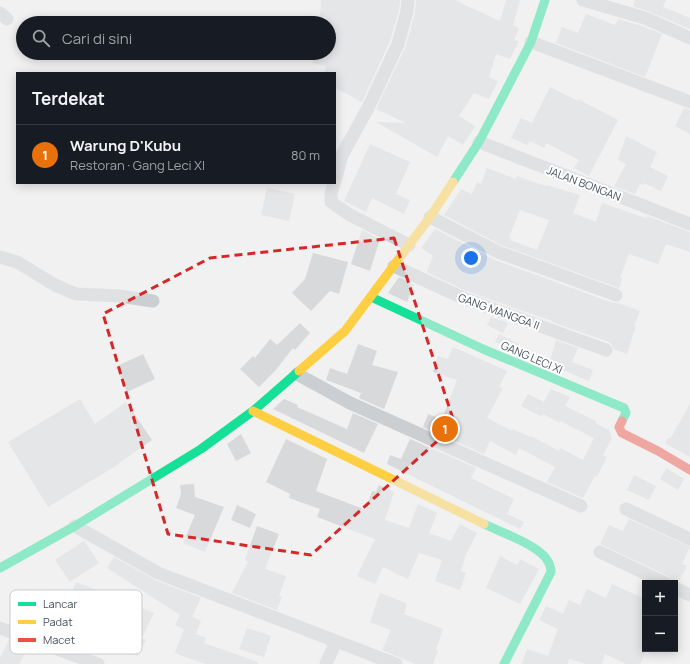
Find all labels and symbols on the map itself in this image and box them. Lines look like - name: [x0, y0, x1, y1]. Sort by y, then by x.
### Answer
- street label: JALAN BONGAN: [545, 162, 623, 204]
- your location: [461, 248, 481, 268]
- street label: GANG MANGGA II: [456, 289, 542, 333]
- street label: GANG LECI XI: [499, 337, 565, 377]
- pin: 1: [432, 414, 458, 444]
- legend: [10, 590, 142, 654]
- text: Lancar: [43, 596, 77, 611]
- text: Padat: [43, 614, 73, 629]
- text: Macet: [43, 632, 75, 647]

